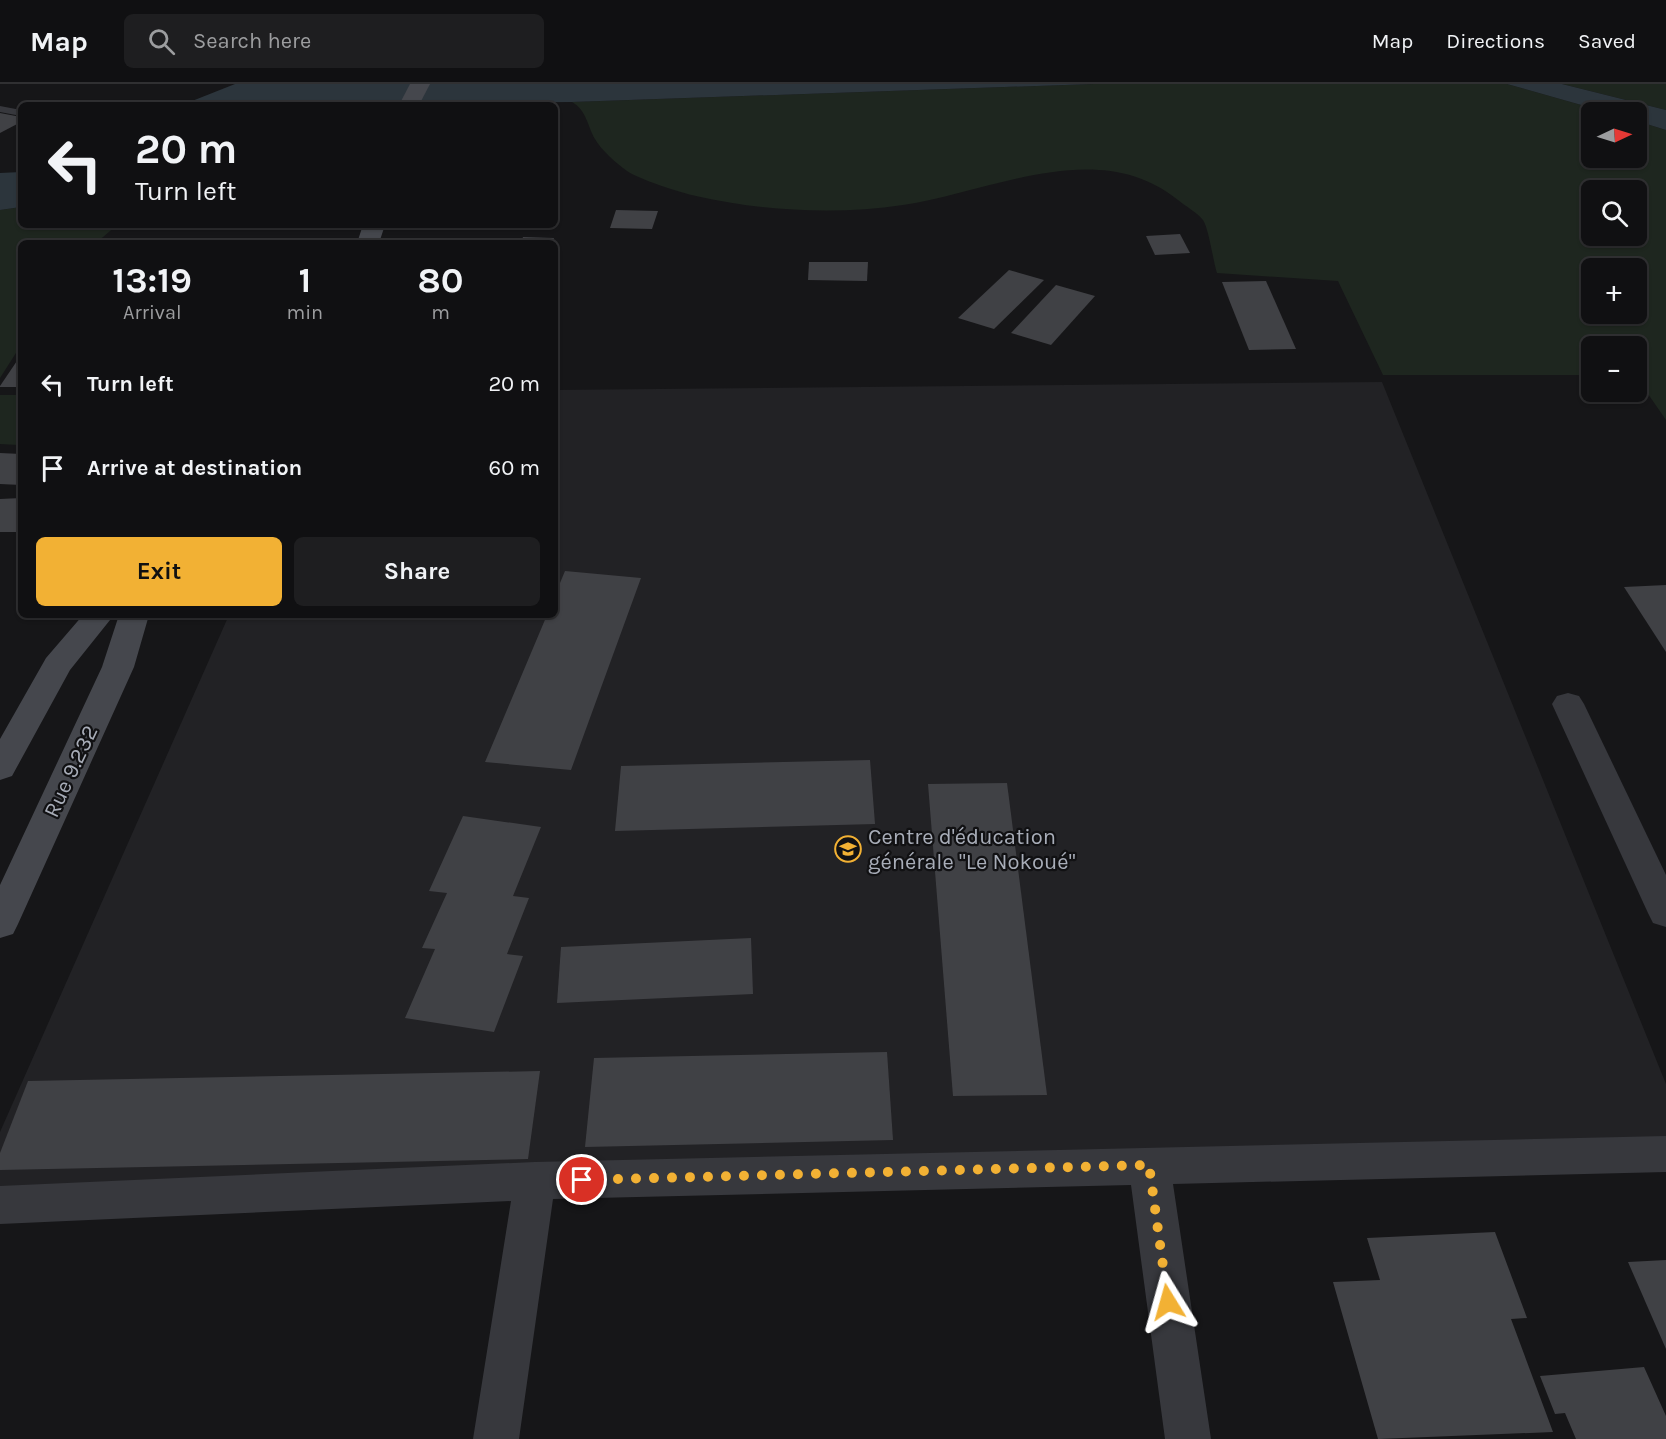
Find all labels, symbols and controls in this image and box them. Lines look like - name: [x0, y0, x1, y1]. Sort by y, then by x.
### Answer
- search box: [124, 14, 544, 68]
- text: Map: [30, 25, 88, 58]
- icon: search: [145, 25, 178, 58]
- text: Search here: [193, 28, 311, 54]
- text: Map: [1372, 29, 1413, 53]
- text: Directions: [1446, 29, 1545, 53]
- text: Saved: [1578, 29, 1636, 53]
- north arrow: [1581, 102, 1647, 168]
- map controls: [1581, 102, 1647, 402]
- text: 20 m: [135, 124, 237, 174]
- icon: left: [36, 126, 114, 204]
- text: Turn left: [135, 175, 236, 207]
- button: search: [1581, 180, 1647, 246]
- button: +: [1581, 258, 1647, 324]
- text: 13:19: [112, 259, 192, 301]
- text: 1: [298, 259, 311, 301]
- text: 80: [418, 259, 464, 301]
- text: Arrival: [123, 301, 182, 324]
- text: min: [286, 301, 323, 324]
- text: m: [431, 301, 450, 324]
- button: −: [1581, 336, 1647, 402]
- icon: left: [36, 368, 69, 401]
- text: Turn left: [87, 371, 174, 397]
- text: 20 m: [488, 371, 540, 397]
- icon: arrive: [36, 452, 69, 485]
- text: Arrive at destination: [87, 455, 302, 481]
- text: 60 m: [489, 455, 540, 481]
- button: Exit: [36, 537, 282, 606]
- button: Share: [294, 537, 540, 606]
- street label: Rue 9.232: [38, 721, 104, 822]
- place label: Centre d'éducation générale "Le Nokoué": [868, 824, 1076, 875]
- school or university icon: Centre d'éducation générale "Le Nokoué": [833, 834, 863, 864]
- pin: [556, 1154, 607, 1205]
- icon: arrive: [565, 1163, 598, 1196]
- position arrow: [1136, 1270, 1200, 1334]

